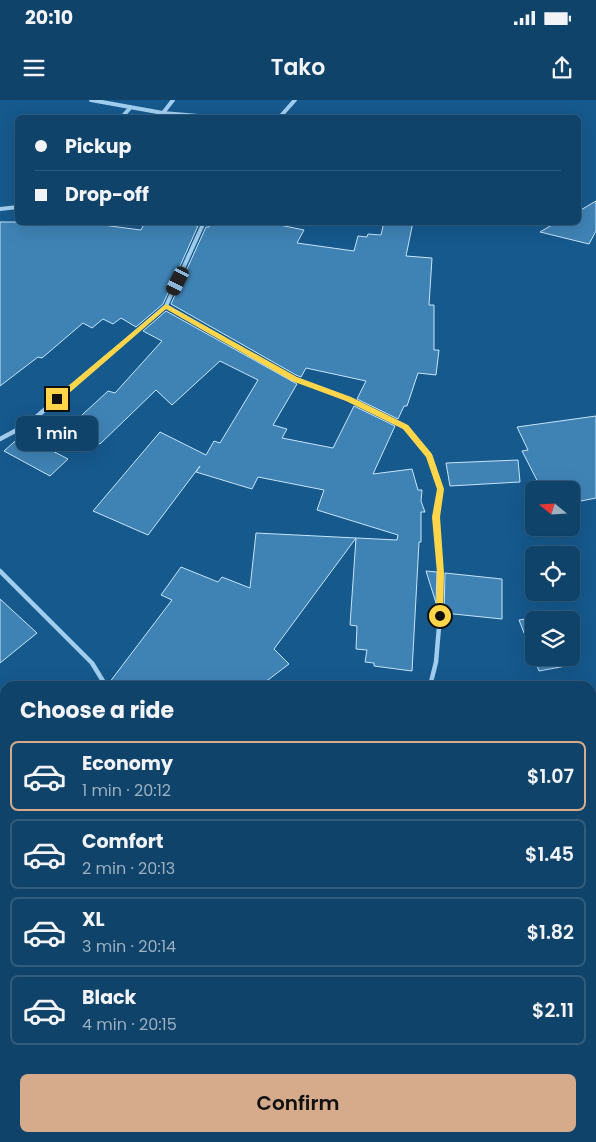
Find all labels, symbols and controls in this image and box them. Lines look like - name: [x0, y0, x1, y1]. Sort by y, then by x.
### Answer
- text: 20:10: [25, 4, 73, 31]
- text: Tako: [271, 52, 325, 83]
- icon: menu: [20, 54, 48, 82]
- icon: share: [548, 54, 576, 82]
- text: Pickup: [65, 133, 131, 160]
- text: Drop-off: [65, 181, 149, 208]
- car: [164, 264, 191, 298]
- route end: [46, 388, 68, 410]
- callout: 1 min: [16, 416, 98, 452]
- text: 1 min: [36, 422, 78, 445]
- north arrow: [525, 481, 580, 536]
- map controls: [525, 481, 580, 666]
- button: locate: [525, 546, 580, 601]
- route start: [429, 605, 451, 627]
- button: layers: [525, 611, 580, 666]
- text: Choose a ride: [20, 695, 174, 726]
- text: Economy: [82, 750, 173, 777]
- icon: car: [22, 754, 67, 799]
- text: $1.07: [527, 763, 574, 790]
- text: 1 min · 20:12: [82, 779, 171, 802]
- text: Comfort: [82, 828, 164, 855]
- icon: car: [22, 832, 67, 877]
- text: $1.45: [525, 841, 574, 868]
- text: 2 min · 20:13: [82, 857, 175, 880]
- text: XL: [82, 906, 105, 933]
- icon: car: [22, 910, 67, 955]
- text: $1.82: [527, 919, 574, 946]
- text: 3 min · 20:14: [82, 935, 176, 958]
- text: Black: [82, 984, 136, 1011]
- icon: car: [22, 988, 67, 1033]
- text: $2.11: [532, 997, 574, 1024]
- text: 4 min · 20:15: [82, 1013, 177, 1036]
- button: Confirm: [20, 1074, 576, 1132]

